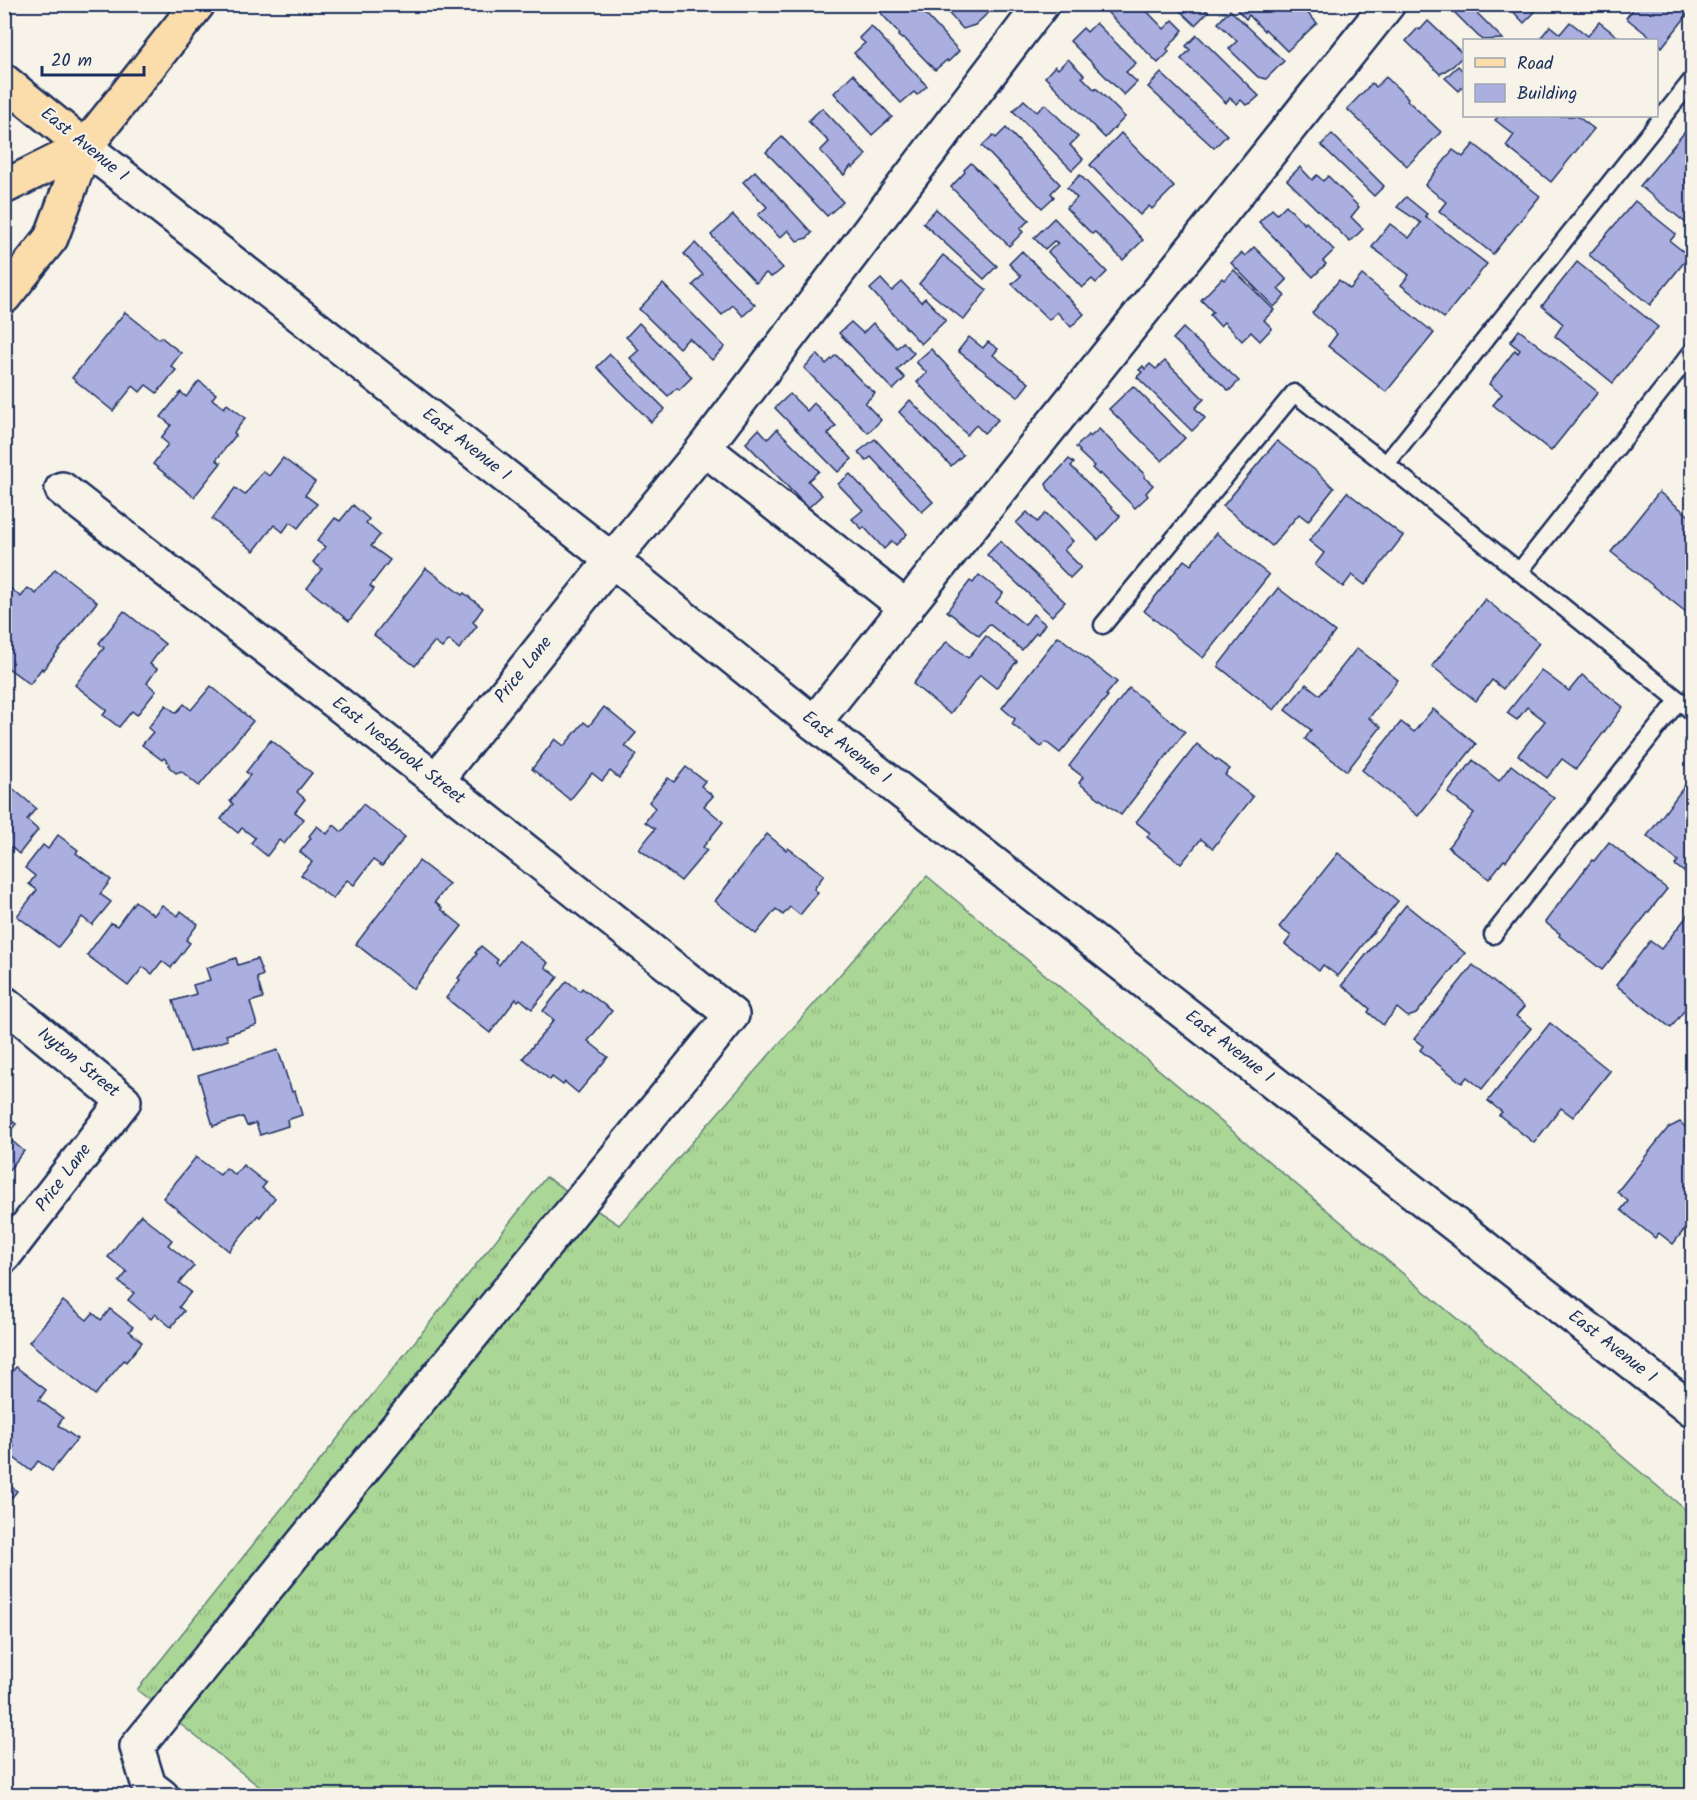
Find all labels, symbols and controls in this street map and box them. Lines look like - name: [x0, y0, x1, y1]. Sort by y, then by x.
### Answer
- scale bar: [42, 39, 144, 77]
- legend: [1463, 39, 1658, 117]
- text: 20 m: [51, 47, 92, 76]
- text: Road: [1517, 50, 1554, 79]
- text: Building: [1517, 80, 1577, 109]
- street label: East Avenue I: [33, 100, 135, 190]
- street label: East Avenue I: [415, 401, 517, 489]
- street label: Price Lane: [488, 630, 560, 710]
- street label: East Ivesbrook Street: [325, 689, 472, 813]
- street label: East Avenue I: [795, 704, 897, 792]
- street label: East Avenue I: [1178, 1003, 1280, 1091]
- street label: Ivyton Street: [30, 1021, 126, 1106]
- street label: Price Lane: [29, 1138, 99, 1218]
- street label: East Avenue I: [1561, 1303, 1663, 1391]

